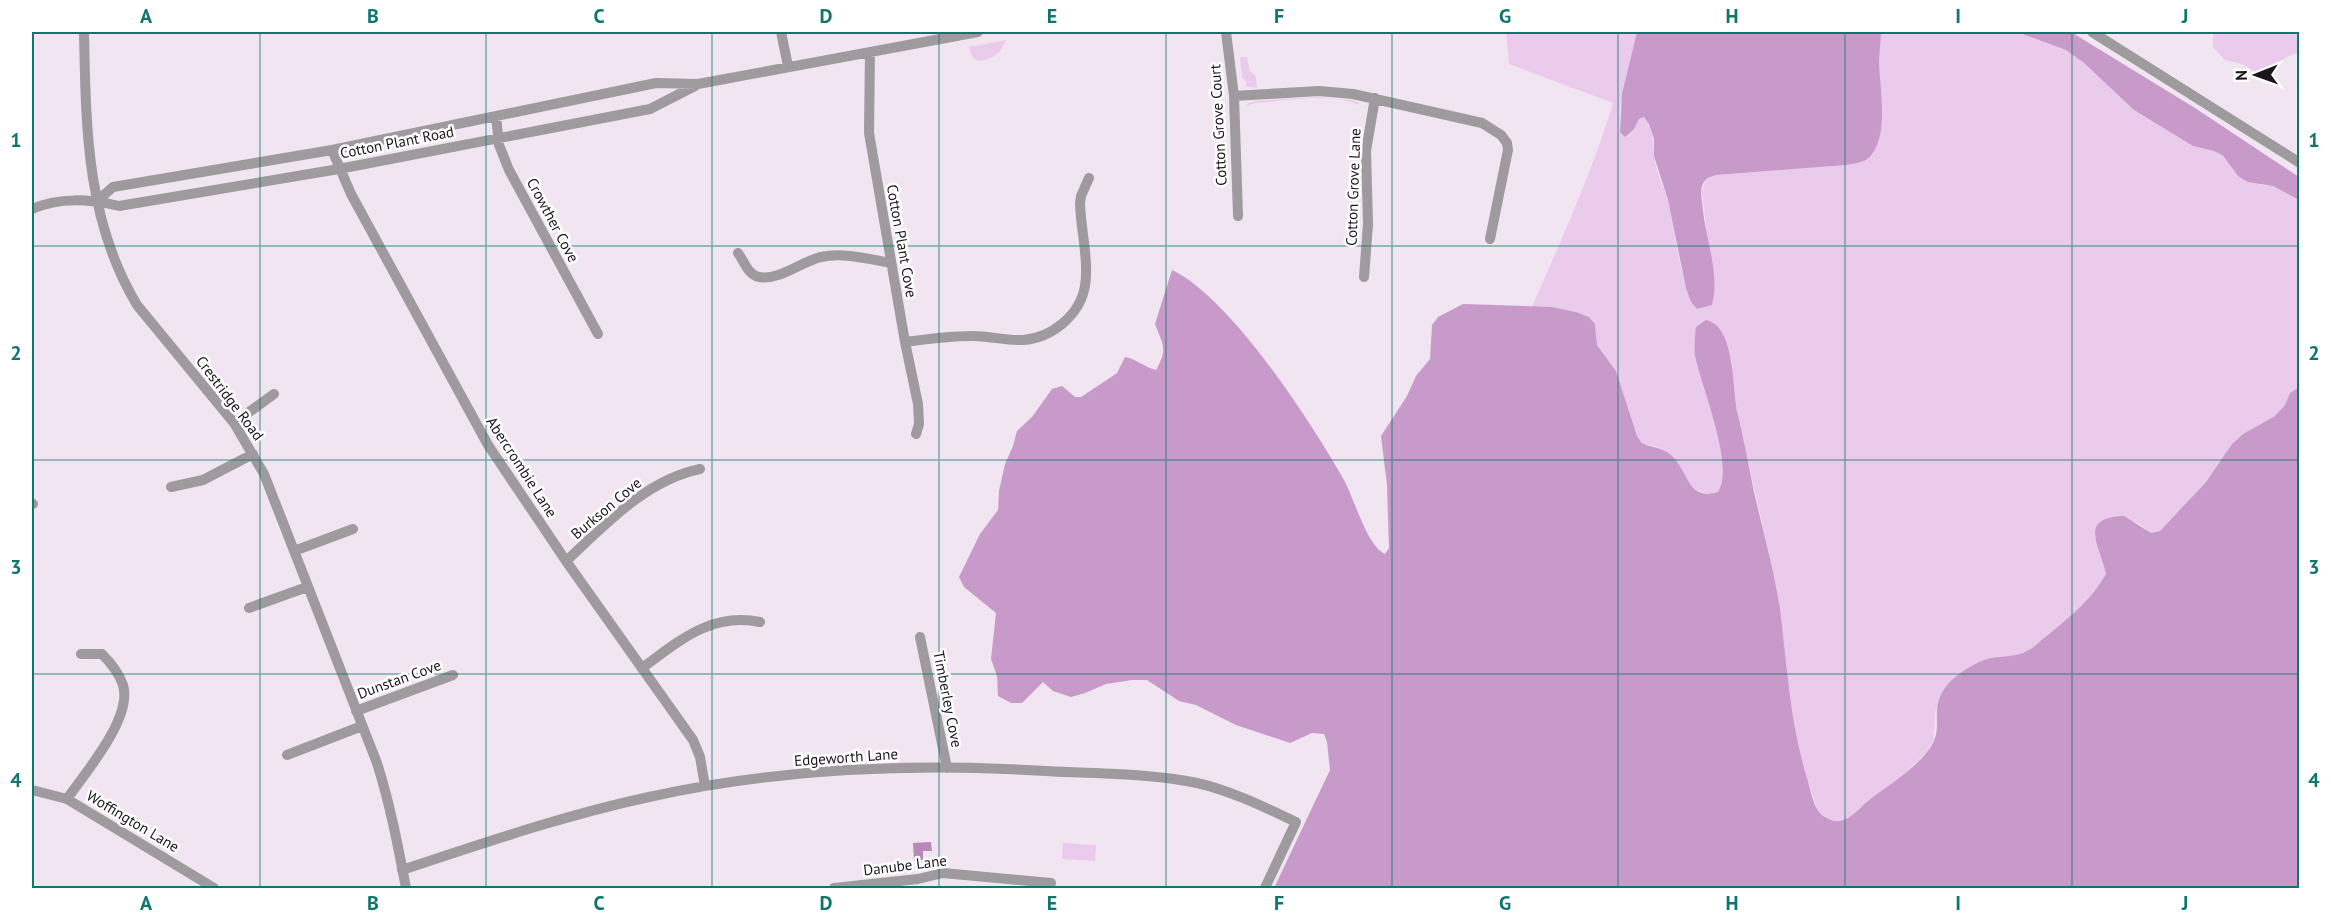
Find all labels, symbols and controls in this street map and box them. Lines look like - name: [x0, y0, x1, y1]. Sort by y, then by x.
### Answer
- text: A: [140, 3, 153, 29]
- text: B: [367, 3, 379, 29]
- text: C: [593, 3, 605, 29]
- text: D: [820, 3, 833, 29]
- text: E: [1047, 3, 1057, 29]
- text: F: [1274, 3, 1284, 29]
- text: G: [1499, 3, 1511, 29]
- text: H: [1725, 3, 1739, 29]
- text: I: [1955, 3, 1961, 29]
- text: J: [2181, 3, 2188, 29]
- north arrow: [2226, 45, 2286, 105]
- street label: Cotton Grove Court: [1205, 64, 1231, 186]
- text: N: [2231, 70, 2251, 81]
- street label: Cotton Plant Road: [338, 122, 456, 162]
- text: 1: [10, 127, 22, 153]
- text: 1: [2308, 127, 2320, 153]
- street label: Cotton Grove Lane: [1341, 128, 1365, 246]
- street label: Crowther Cove: [523, 175, 583, 265]
- street label: Cotton Plant Cove: [883, 183, 921, 299]
- text: 2: [10, 340, 22, 366]
- text: 2: [2308, 340, 2320, 366]
- street label: Crestridge Road: [192, 352, 268, 444]
- street label: Abercrombie Lane: [482, 413, 562, 521]
- street label: Burkson Cove: [567, 473, 645, 543]
- text: 3: [10, 554, 22, 580]
- text: 3: [2308, 554, 2320, 580]
- street label: Timberley Cove: [929, 649, 967, 749]
- street label: Dunstan Cove: [355, 655, 443, 703]
- street label: Edgeworth Lane: [793, 744, 899, 770]
- text: 4: [10, 767, 22, 793]
- text: 4: [2308, 767, 2320, 793]
- street label: Woffington Lane: [83, 786, 183, 856]
- street label: Danube Lane: [862, 850, 948, 880]
- text: A: [140, 890, 153, 916]
- text: B: [367, 890, 379, 916]
- text: C: [593, 890, 605, 916]
- text: D: [820, 890, 833, 916]
- text: E: [1047, 890, 1057, 916]
- text: F: [1274, 890, 1284, 916]
- text: G: [1499, 890, 1511, 916]
- text: H: [1725, 890, 1739, 916]
- text: I: [1955, 890, 1961, 916]
- text: J: [2181, 890, 2188, 916]

